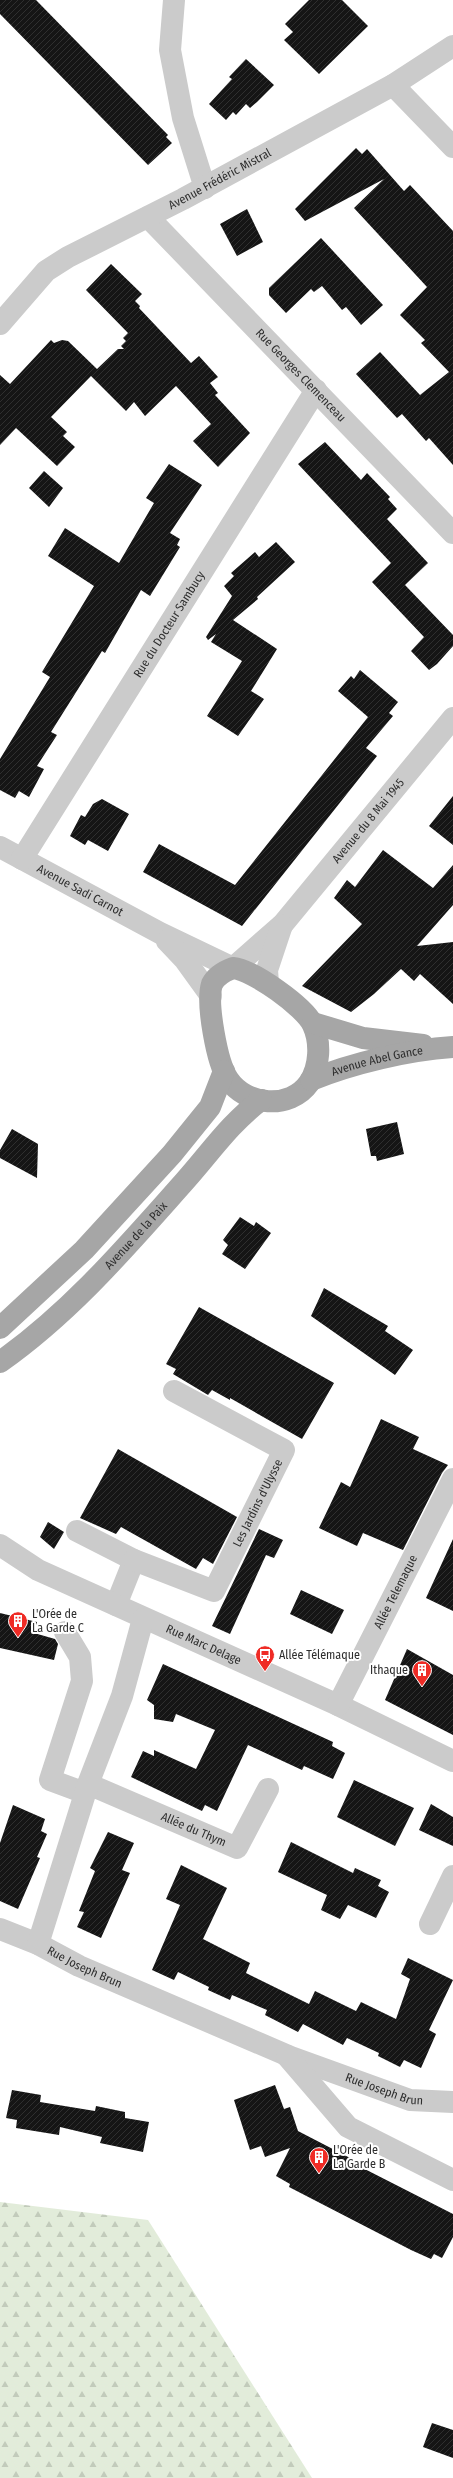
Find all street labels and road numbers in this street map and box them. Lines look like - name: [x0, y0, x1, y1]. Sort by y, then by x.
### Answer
- street label: Avenue Frédéric Mistral: [166, 146, 274, 212]
- street label: Rue Georges Clemenceau: [253, 326, 349, 425]
- street label: Rue du Docteur Sambucy: [131, 568, 208, 680]
- street label: Avenue du 8 Mai 1945: [329, 775, 407, 866]
- street label: Avenue Sadi Carnot: [35, 861, 126, 919]
- street label: Avenue Abel Gance: [330, 1043, 424, 1079]
- street label: Avenue de la Paix: [102, 1199, 170, 1272]
- street label: Les Jardins d'Ulysse: [230, 1457, 285, 1549]
- street label: Allée Telemaque: [371, 1552, 420, 1631]
- street label: Rue Marc Delage: [164, 1621, 243, 1668]
- street label: Allée du Thym: [159, 1809, 228, 1849]
- street label: Rue Joseph Brun: [45, 1943, 124, 1991]
- street label: Rue Joseph Brun: [343, 2070, 423, 2108]

